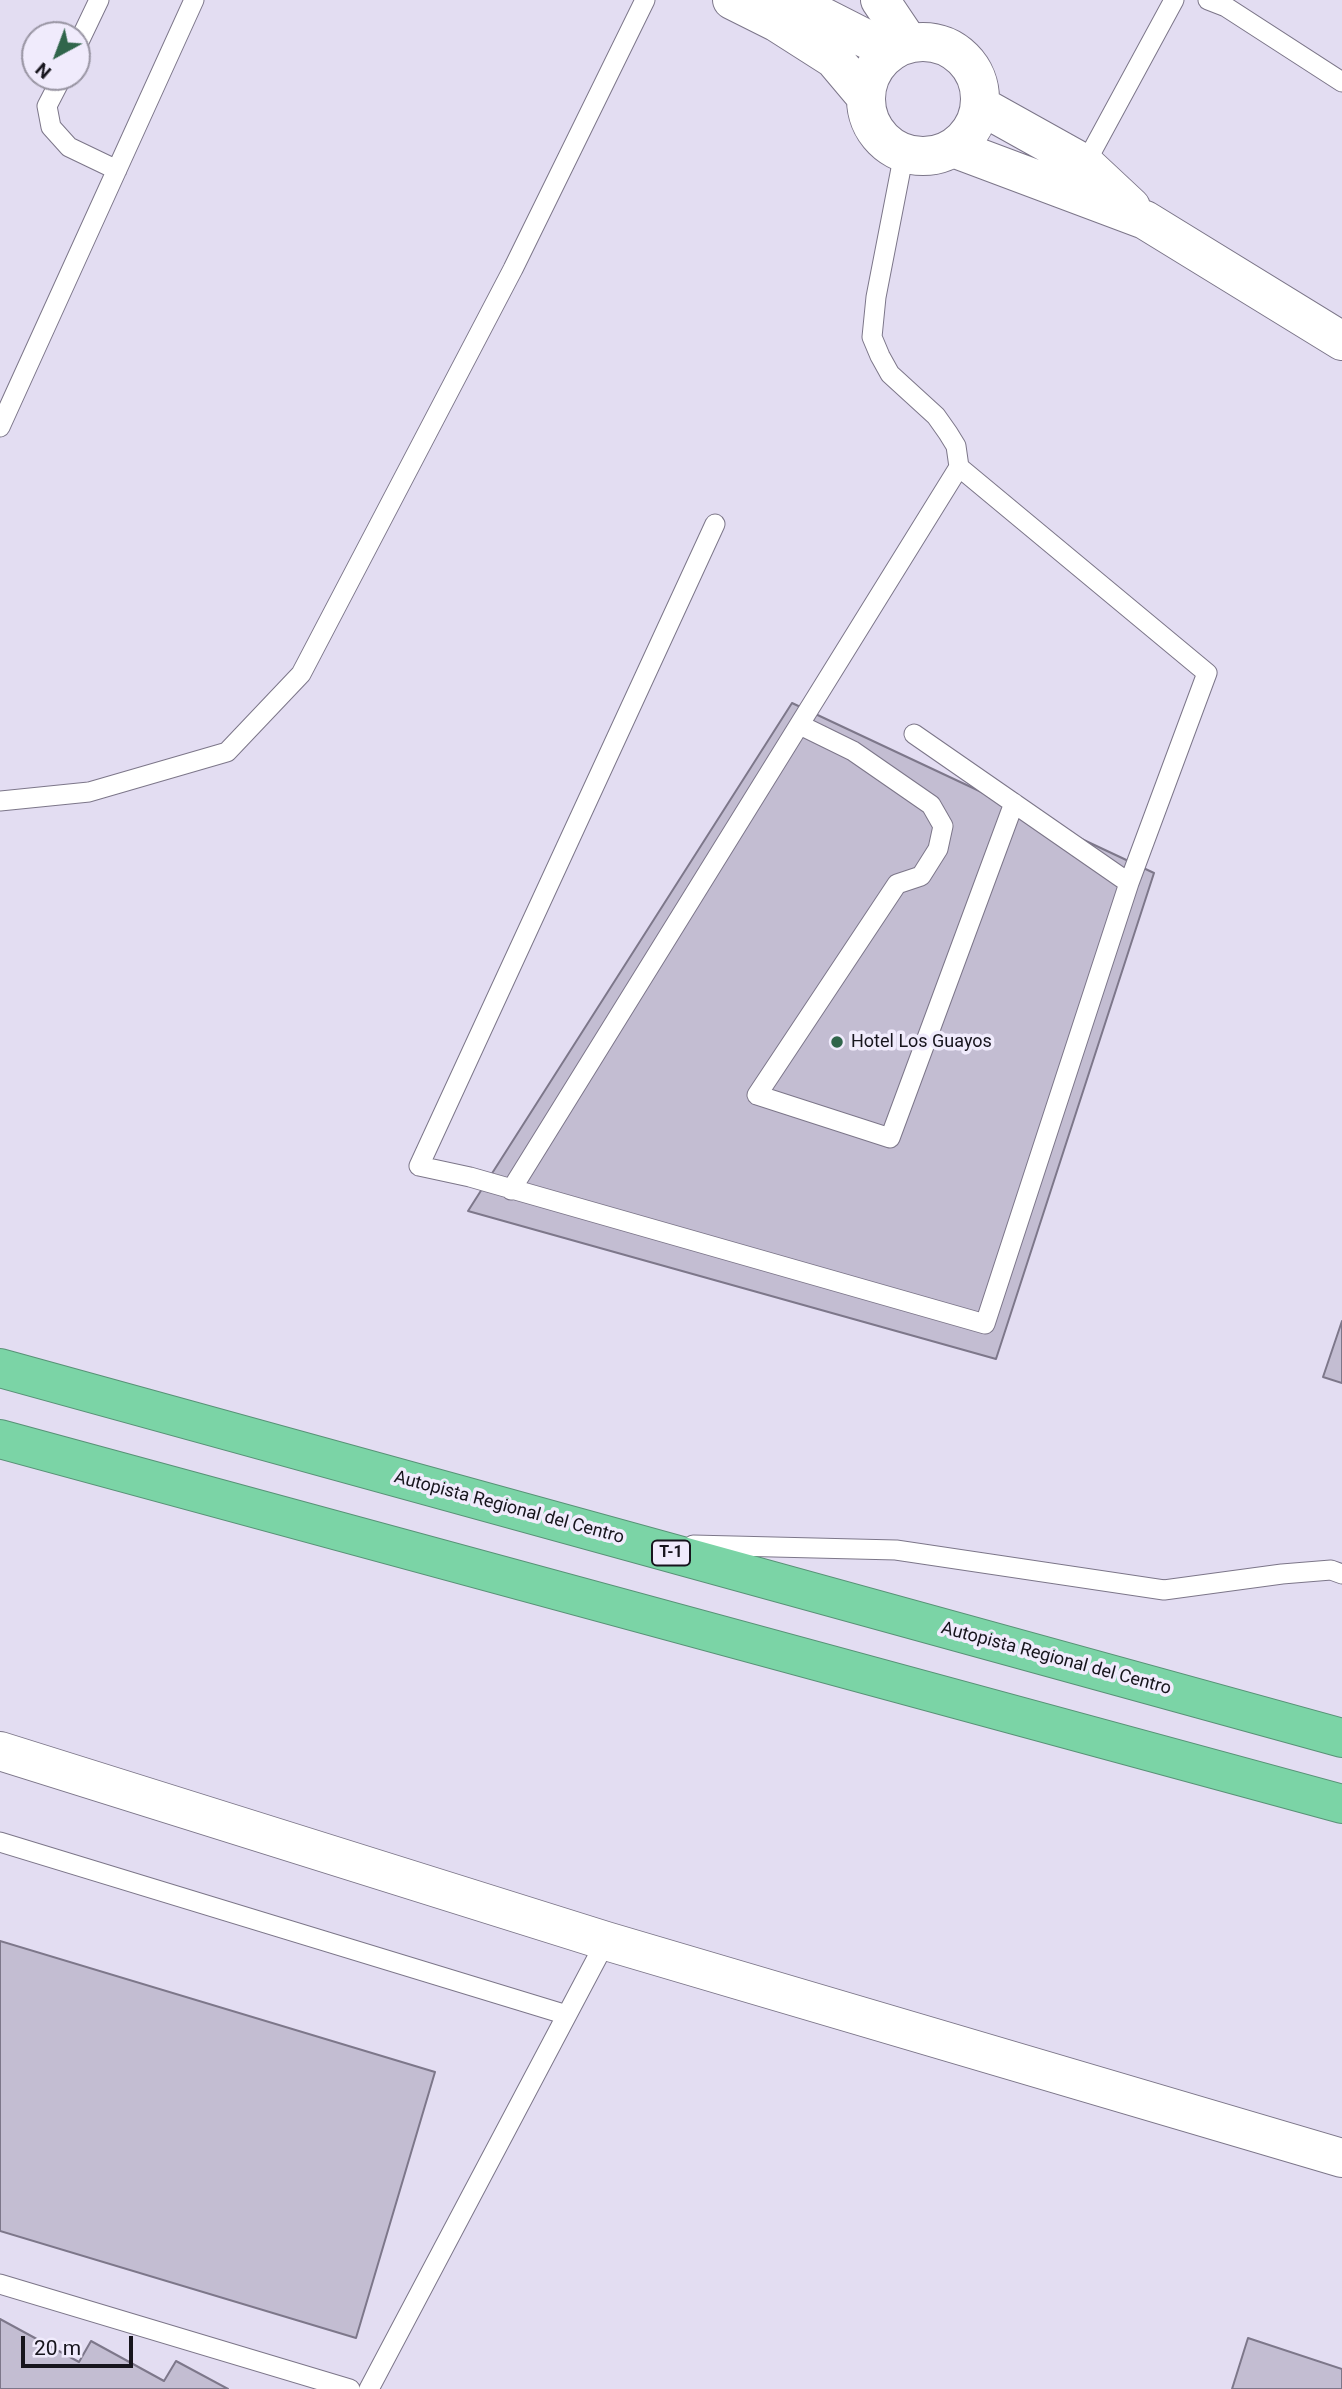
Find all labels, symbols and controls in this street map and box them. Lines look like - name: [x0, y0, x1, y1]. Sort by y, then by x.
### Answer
- north arrow: [21, 21, 91, 91]
- text: N: [31, 58, 56, 84]
- place label: Hotel Los Guayos: [851, 1031, 992, 1053]
- marker: Hotel Los Guayos: [829, 1034, 845, 1050]
- street label: Autopista Regional del Centro: [392, 1467, 626, 1549]
- road number: T-1: [652, 1540, 690, 1566]
- street label: Autopista Regional del Centro: [939, 1618, 1173, 1700]
- scale bar: [24, 2322, 136, 2366]
- text: 20 m: [34, 2336, 81, 2360]

